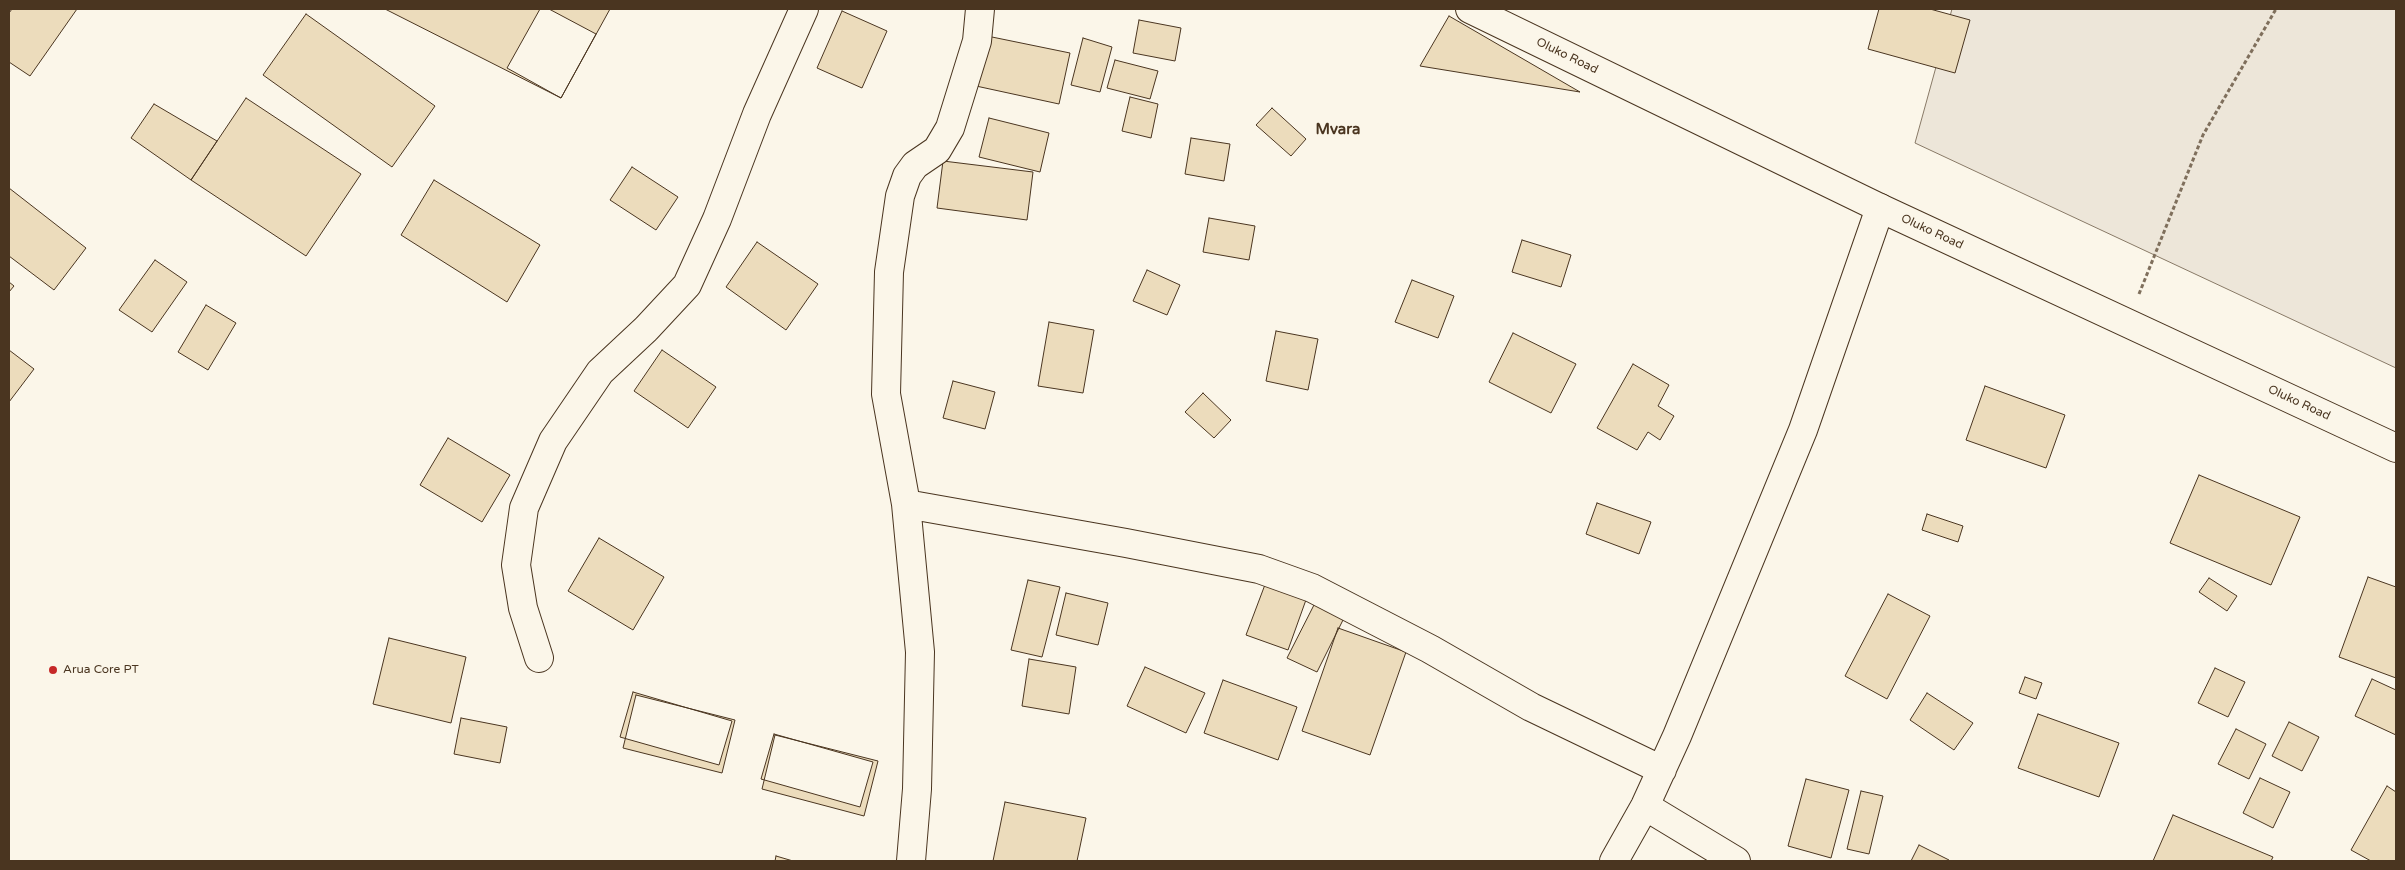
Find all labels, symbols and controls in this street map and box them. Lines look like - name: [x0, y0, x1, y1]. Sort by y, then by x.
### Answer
- street label: Oluko Road: [1534, 35, 1600, 77]
- district label: Mvara: [1316, 121, 1360, 139]
- street label: Oluko Road: [1899, 211, 1965, 253]
- street label: Oluko Road: [2266, 382, 2332, 424]
- place label: Arua Core PT: [63, 663, 139, 677]
- marker: Arua Core PT: [47, 664, 59, 676]

